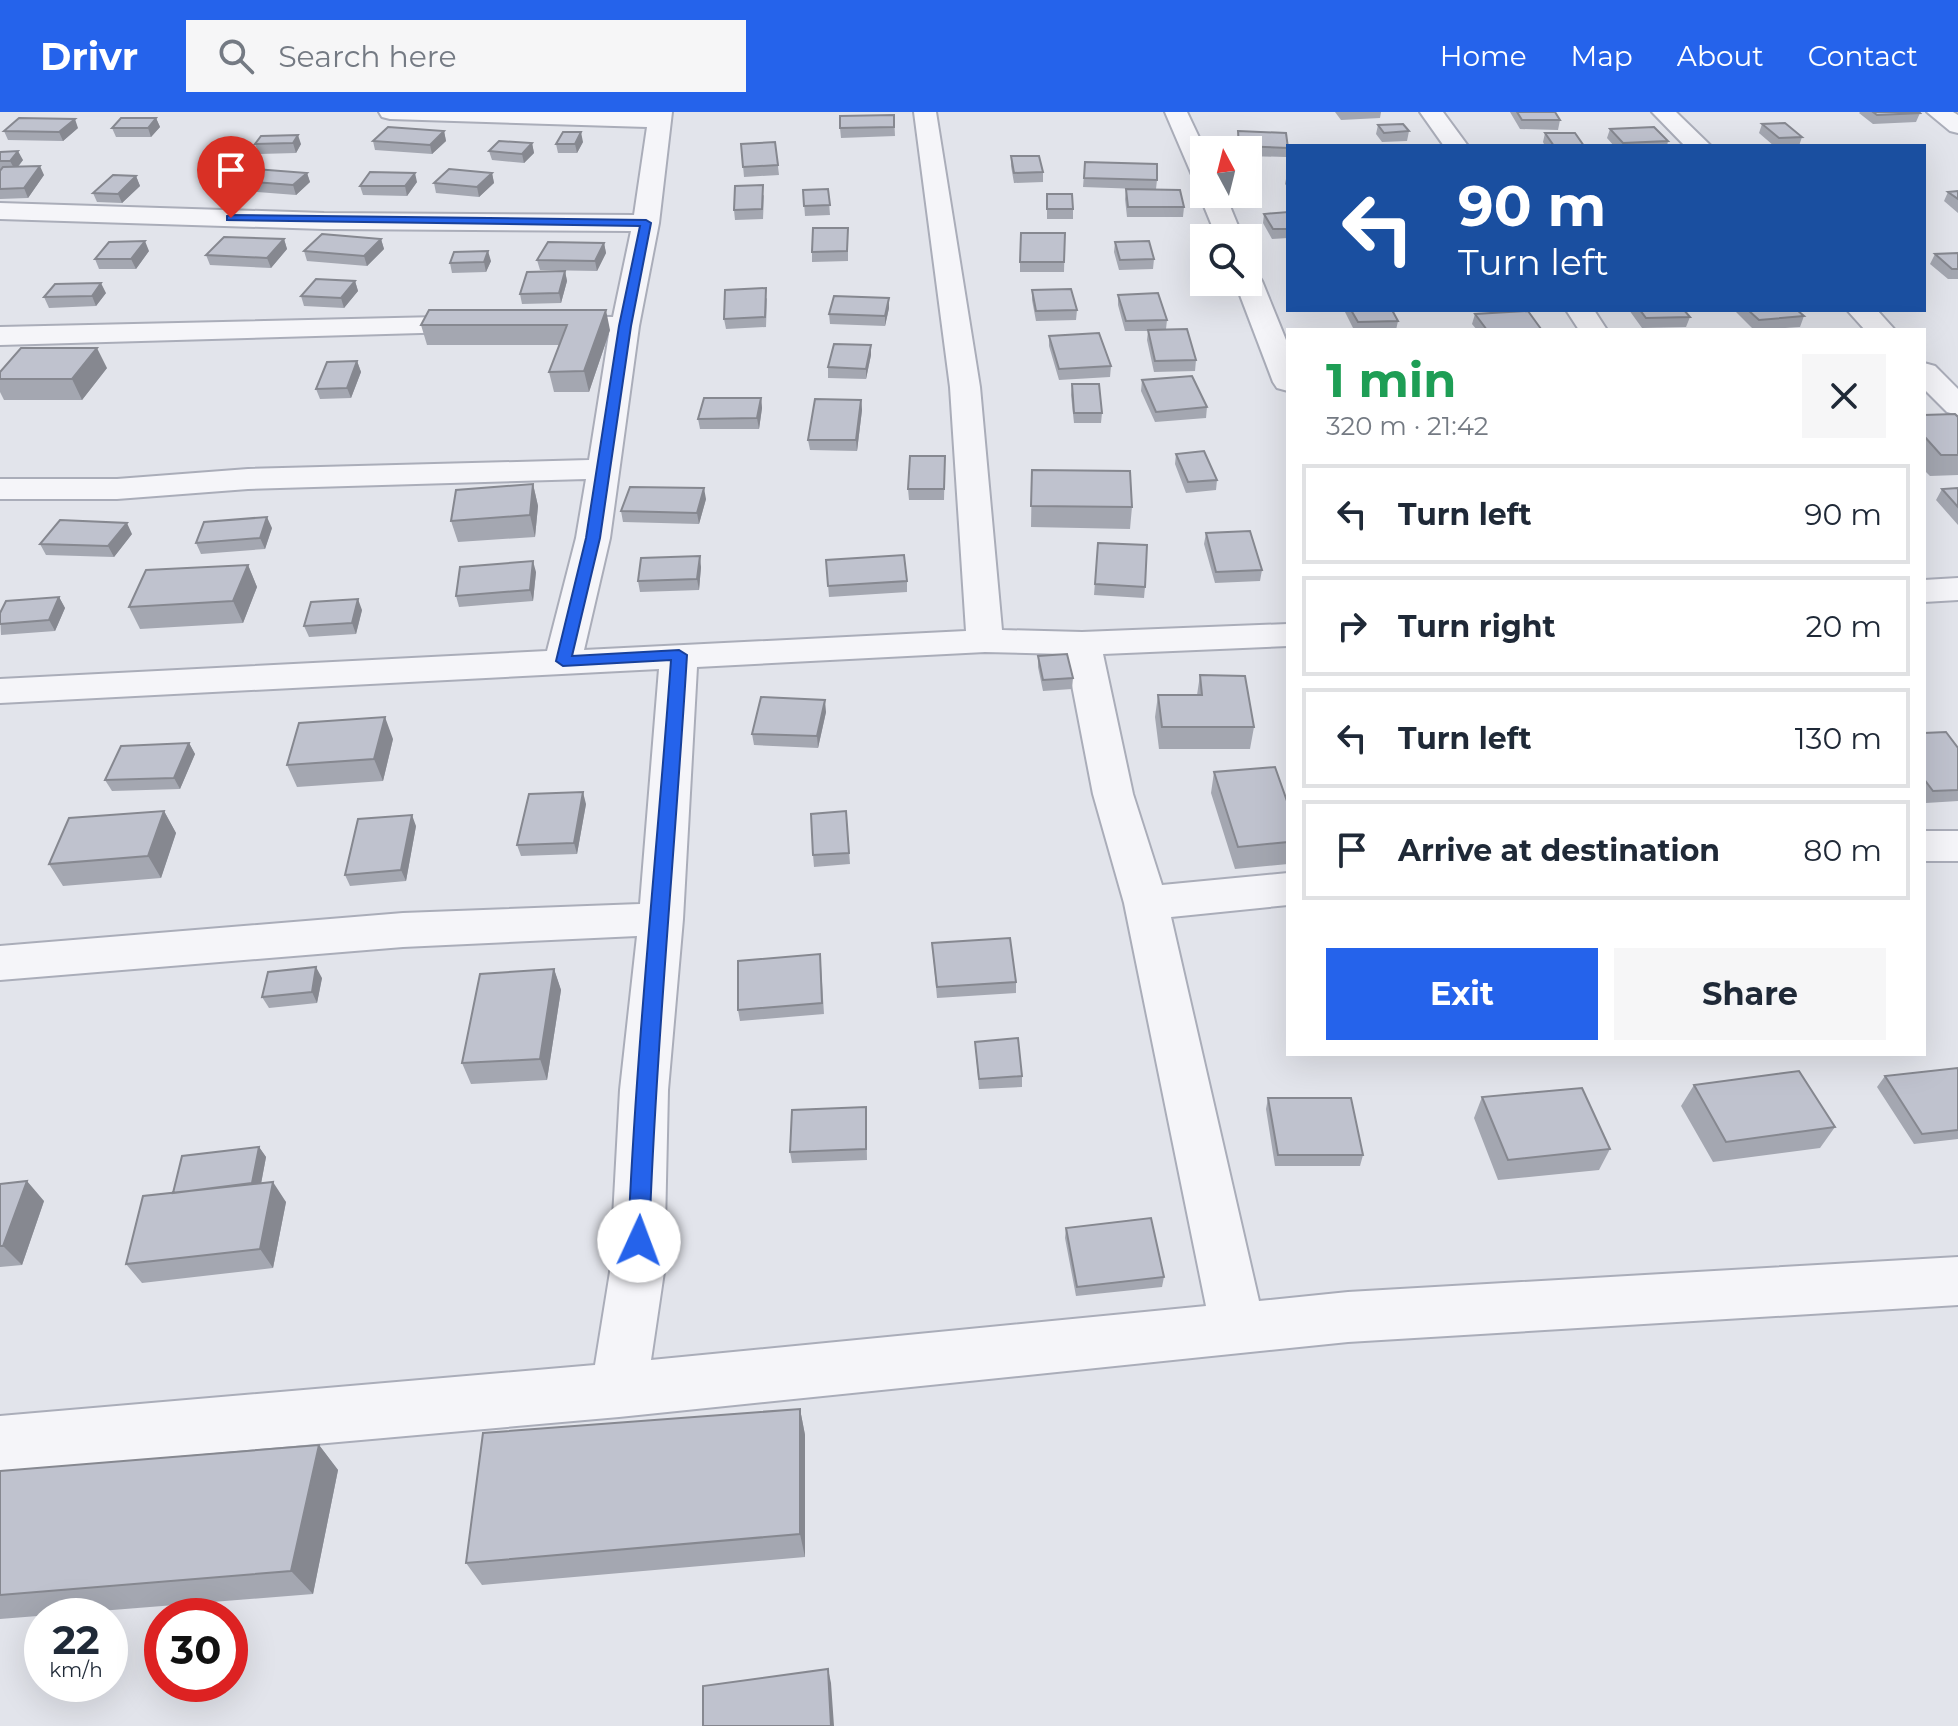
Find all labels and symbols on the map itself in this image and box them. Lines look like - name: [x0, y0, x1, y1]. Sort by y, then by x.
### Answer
- pin: [197, 136, 265, 218]
- north arrow: [1190, 136, 1262, 208]
- position arrow: [597, 1199, 681, 1283]
- speed limit sign: 30: [144, 1598, 248, 1702]

